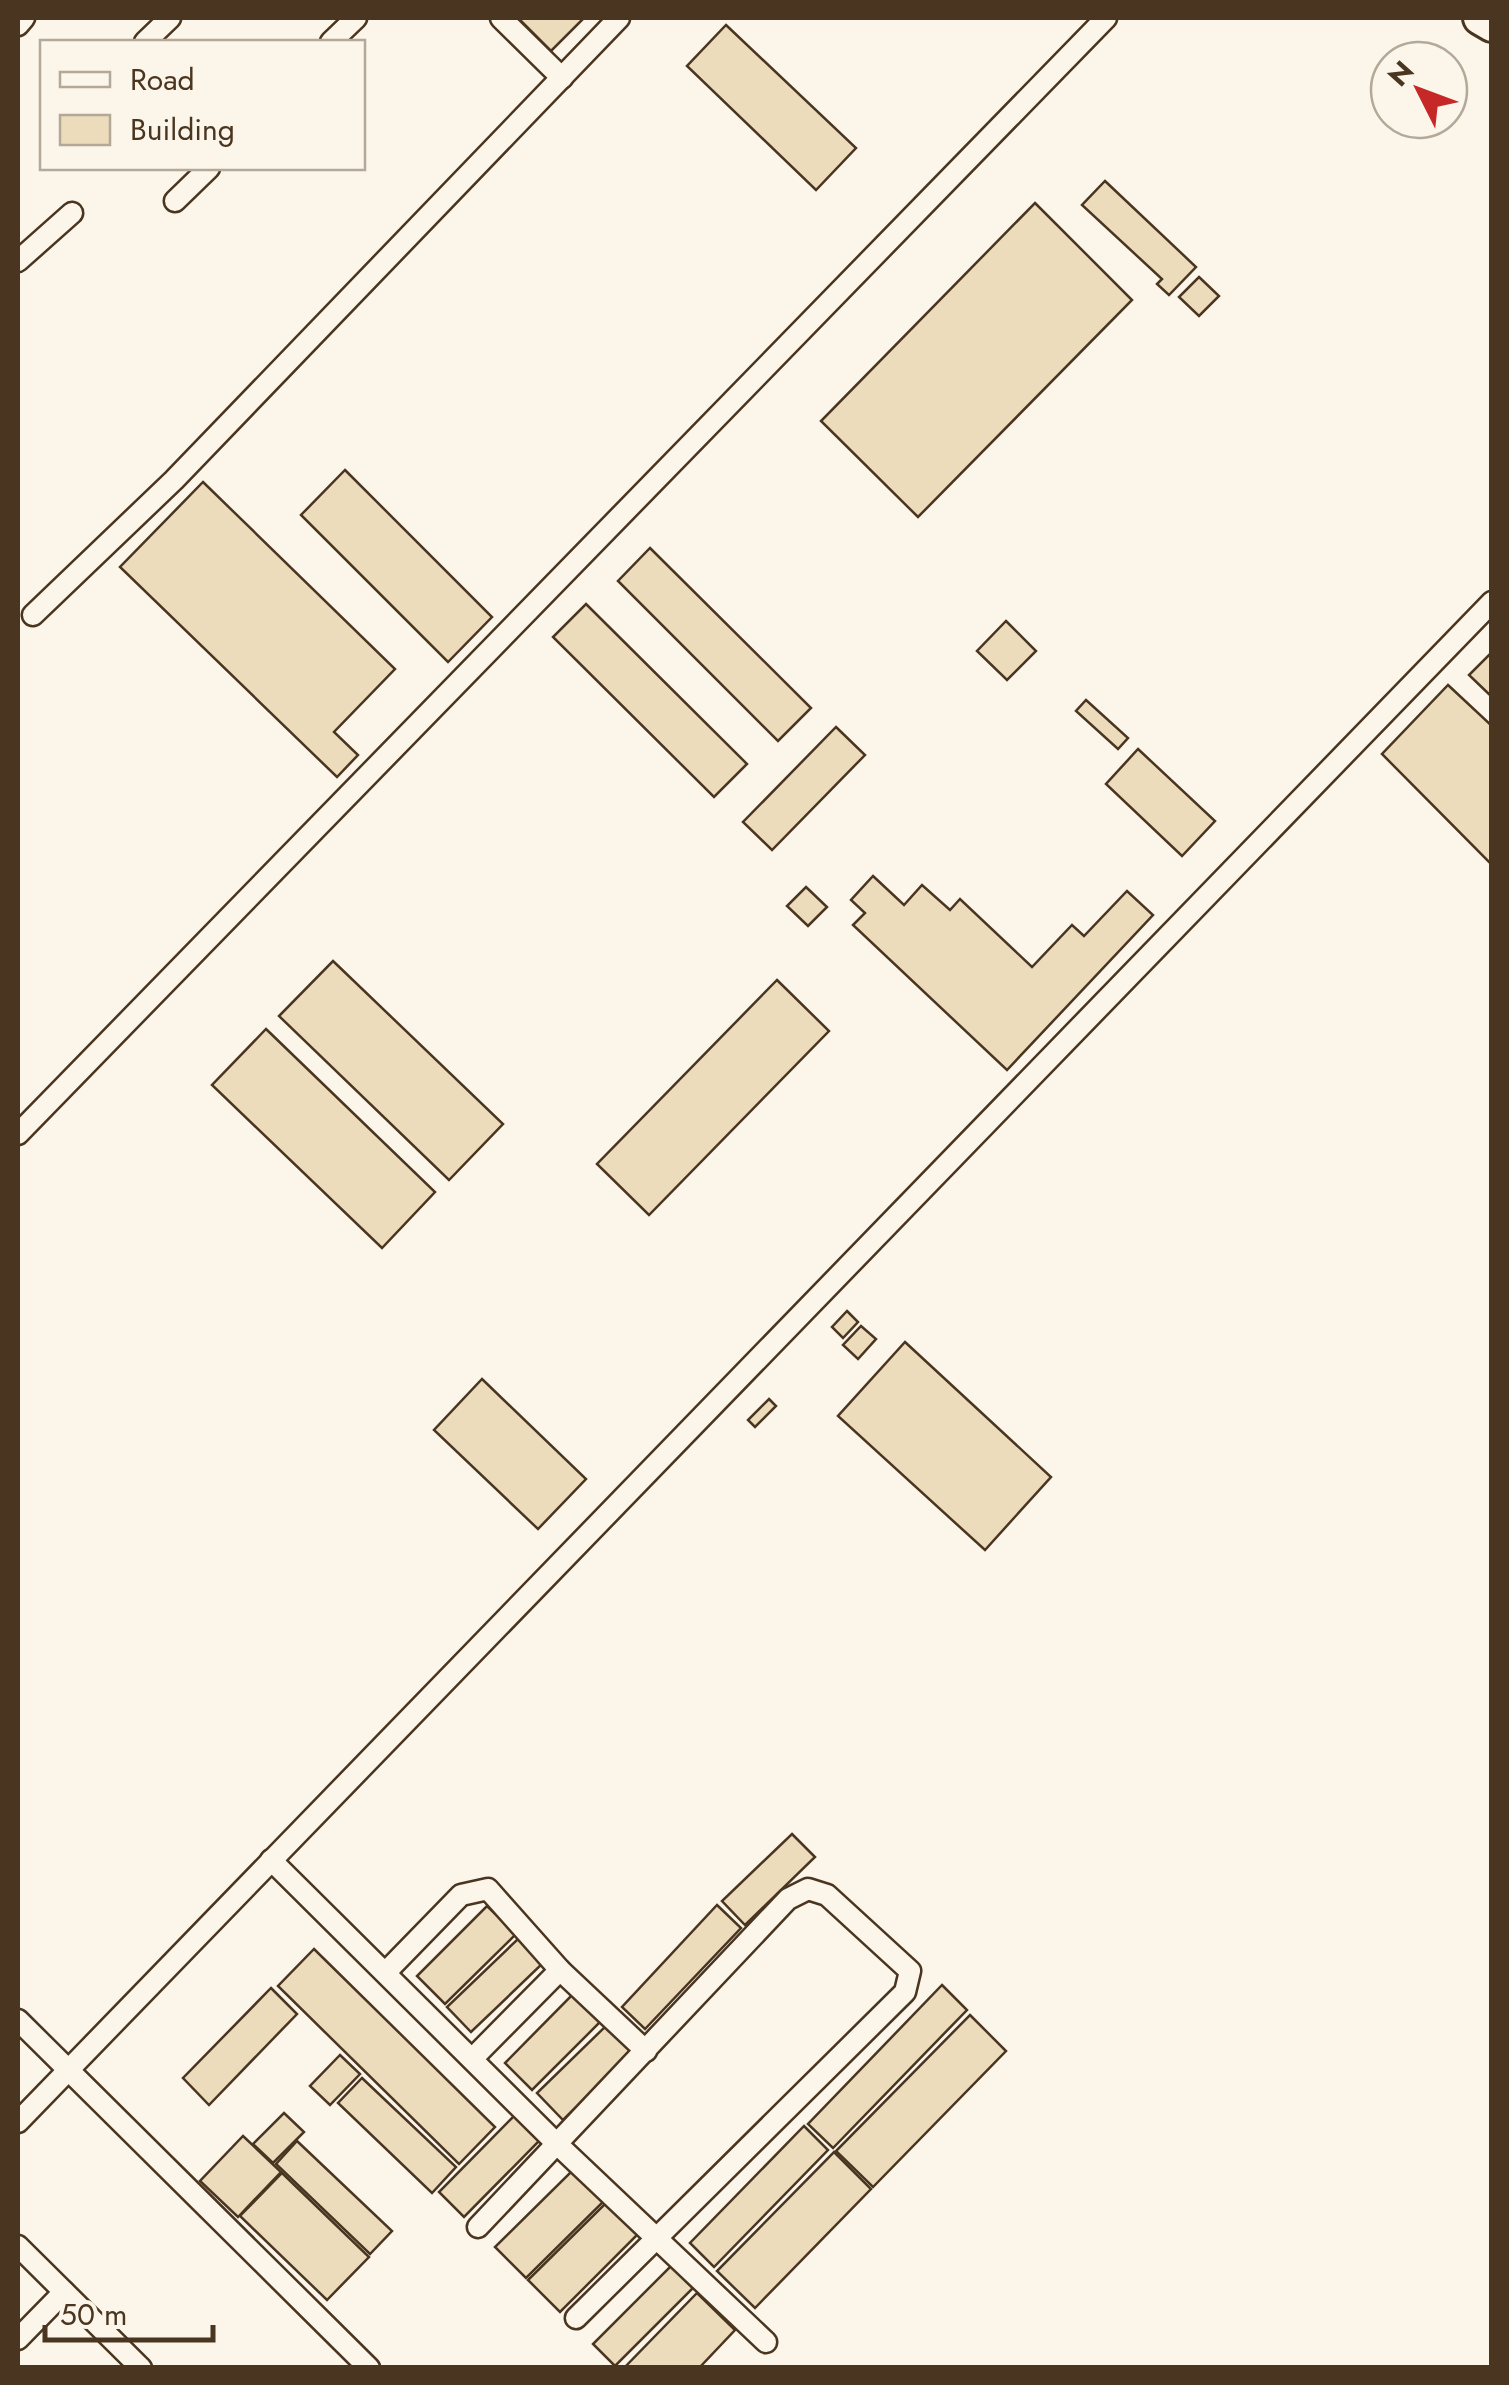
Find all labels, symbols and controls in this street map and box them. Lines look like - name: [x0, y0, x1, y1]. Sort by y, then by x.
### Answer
- legend: [40, 40, 365, 170]
- north arrow: [1369, 40, 1469, 140]
- text: N: [1378, 52, 1423, 96]
- text: Road: [130, 58, 195, 101]
- text: Building: [130, 108, 235, 151]
- scale bar: [45, 2280, 212, 2342]
- text: 50 m: [60, 2293, 127, 2336]

